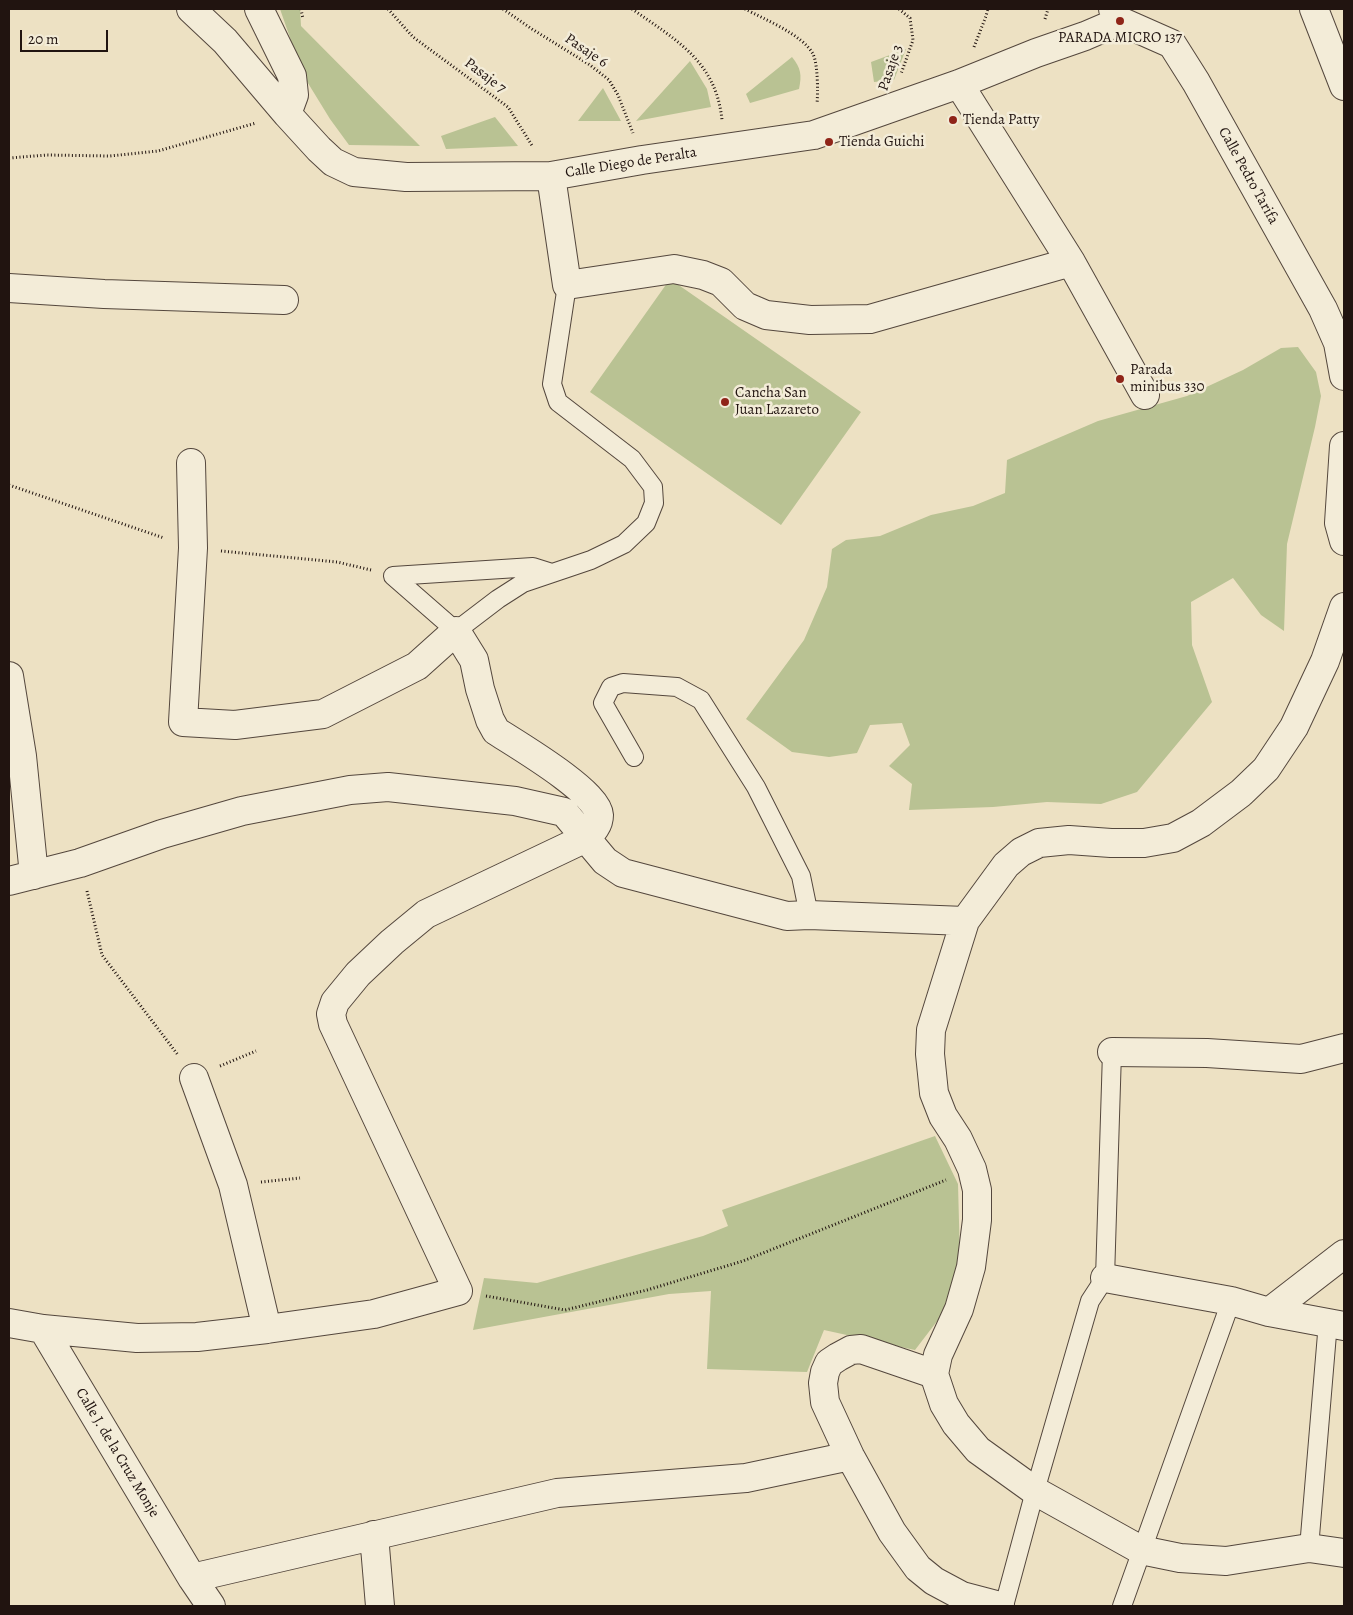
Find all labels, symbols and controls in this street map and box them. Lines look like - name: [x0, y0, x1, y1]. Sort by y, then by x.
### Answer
- marker: PARADA MICRO 137: [1114, 15, 1126, 27]
- scale bar: [22, 20, 110, 52]
- text: 20 m: [28, 29, 59, 49]
- place label: PARADA MICRO 137: [1058, 29, 1182, 47]
- street label: Pasaje 6: [561, 30, 611, 72]
- street label: Pasaje 3: [875, 43, 907, 93]
- street label: Pasaje 7: [461, 54, 509, 98]
- place label: Tienda Patty: [963, 111, 1039, 129]
- marker: Tienda Patty: [947, 114, 959, 126]
- street label: Calle Pedro Tarifa: [1214, 124, 1282, 228]
- place label: Tienda Guichi: [839, 133, 925, 151]
- marker: Tienda Guichi: [823, 136, 835, 148]
- street label: Calle Diego de Peralta: [564, 144, 698, 182]
- place label: Parada minibus 330: [1130, 361, 1204, 396]
- marker: Parada minibus 330: [1114, 373, 1126, 385]
- place label: Cancha San Juan Lazareto: [735, 384, 819, 419]
- marker: Cancha San Juan Lazareto: [719, 396, 731, 408]
- street label: Calle J. de la Cruz Monje: [71, 1385, 163, 1521]

